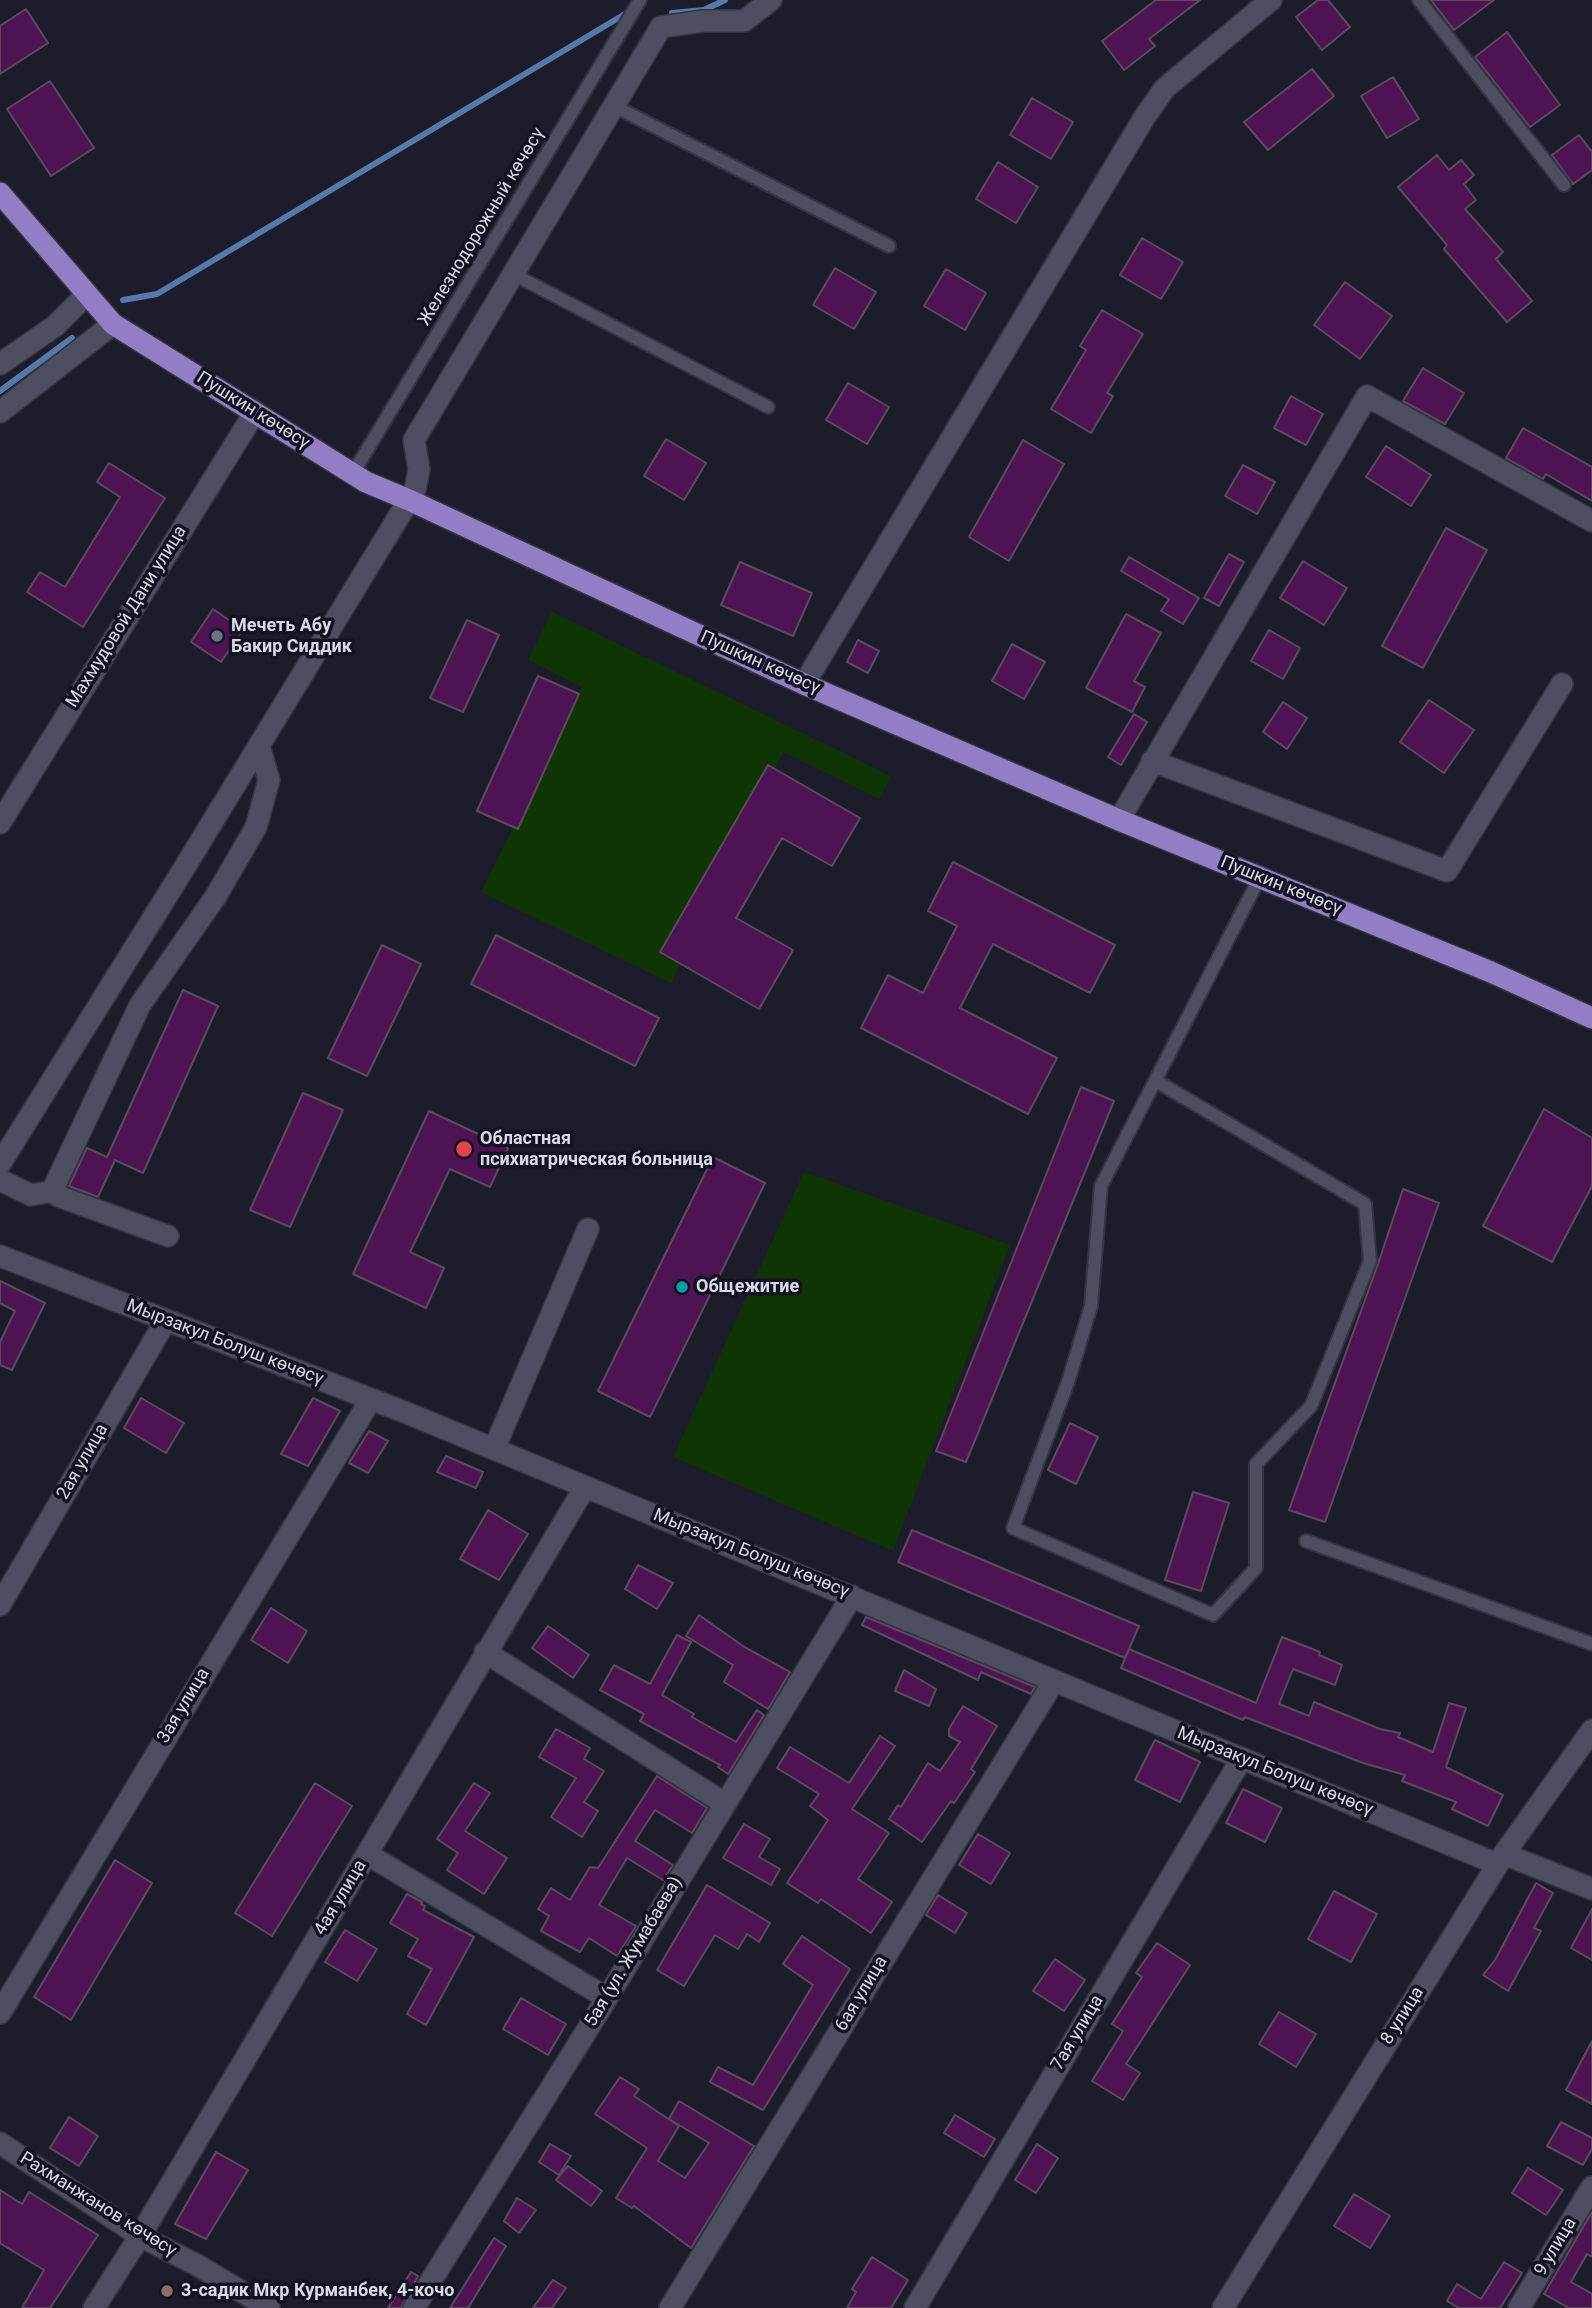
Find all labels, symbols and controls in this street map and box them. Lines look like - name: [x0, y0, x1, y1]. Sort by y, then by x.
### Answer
- street label: Железнодорожный көчөсү: [414, 124, 550, 330]
- street label: Пушкин көчөсү: [193, 368, 313, 454]
- street label: Махмудовой Дани улица: [62, 522, 192, 712]
- place label: Мечеть Абу Бакир Сиддик: [231, 615, 352, 658]
- street label: Пушкин көчөсү: [697, 627, 823, 699]
- marker: Мечеть Абу Бакир Сиддик: [209, 628, 225, 644]
- street label: Пушкин көчөсү: [1217, 852, 1345, 920]
- place label: Областная психиатрическая больница: [480, 1128, 713, 1170]
- marker: Областная психиатрическая больница: [454, 1139, 474, 1159]
- place label: Общежитие: [696, 1276, 799, 1298]
- marker: Общежитие: [674, 1279, 690, 1295]
- street label: Мырзакул Болуш көчөсү: [123, 1295, 327, 1391]
- street label: 2ая улица: [53, 1420, 113, 1504]
- street label: Мырзакул Болуш көчөсү: [650, 1505, 852, 1603]
- street label: 3ая улица: [153, 1665, 215, 1747]
- street label: Мырзакул Болуш көчөсү: [1174, 1723, 1376, 1821]
- street label: 4ая улица: [310, 1857, 372, 1939]
- street label: 5ая (ул. Жумабаева): [581, 1873, 687, 2031]
- street label: 6ая улица: [831, 1953, 893, 2035]
- street label: 8 улица: [1377, 1983, 1429, 2049]
- street label: 7ая улица: [1047, 1992, 1109, 2074]
- street label: Рахманжанов көчөсү: [16, 2148, 180, 2262]
- street label: 9 улица: [1530, 2214, 1582, 2280]
- place label: 3-садик Мкр Курманбек, 4-кочо: [181, 2280, 454, 2302]
- marker: 3-садик Мкр Курманбек, 4-кочо: [159, 2283, 175, 2299]

